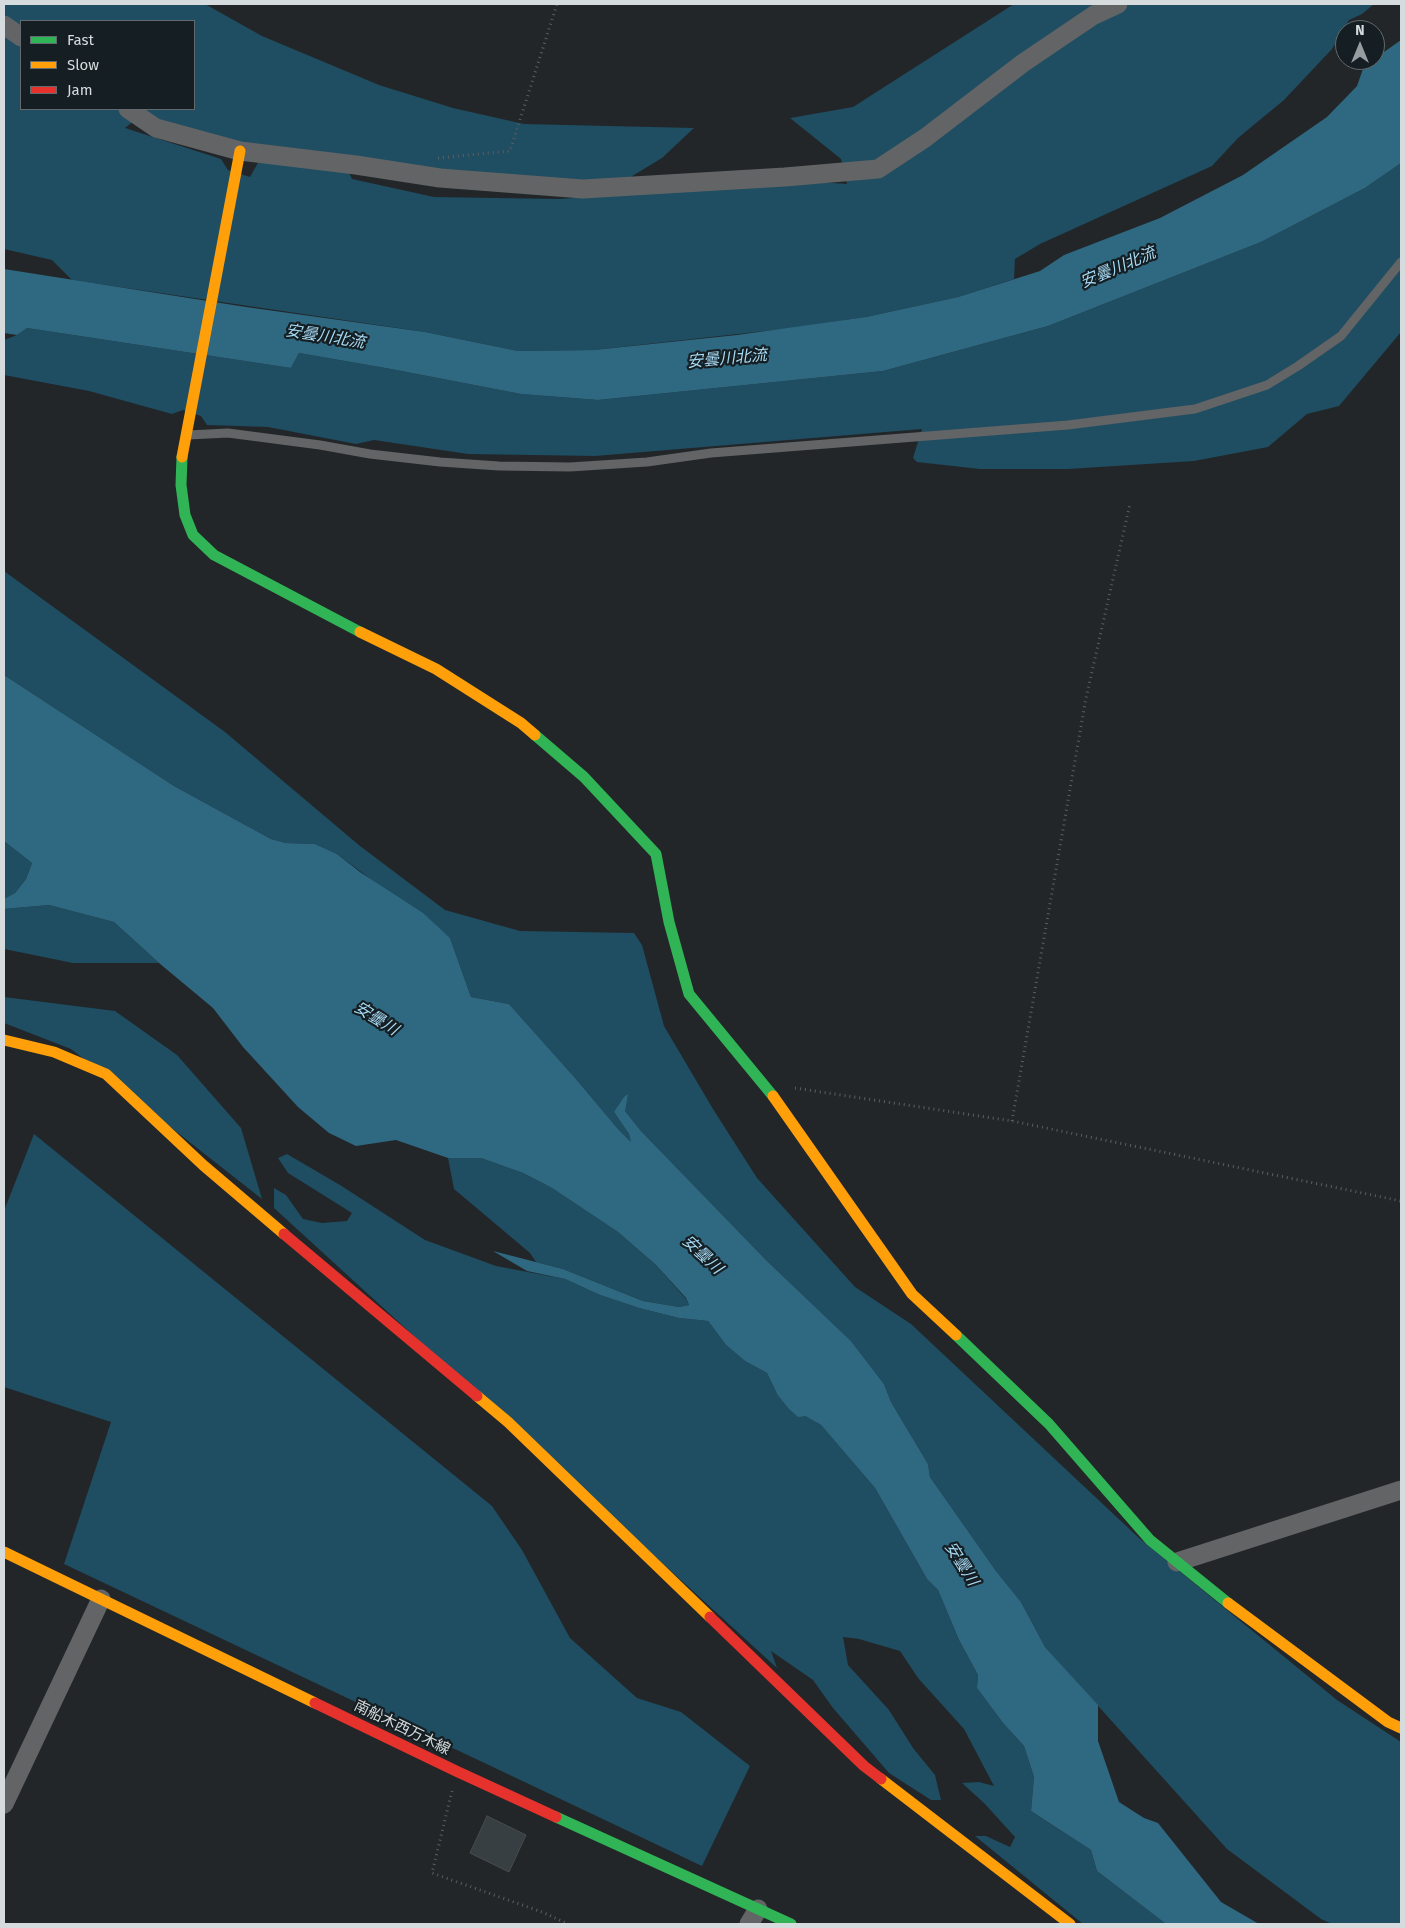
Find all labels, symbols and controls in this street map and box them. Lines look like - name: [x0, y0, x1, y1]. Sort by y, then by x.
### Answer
- legend: [20, 20, 195, 110]
- north arrow: [1335, 20, 1385, 70]
- text: N: [1355, 22, 1365, 39]
- text: Fast: [67, 31, 94, 49]
- text: Slow: [67, 56, 99, 74]
- text: Jam: [67, 81, 93, 99]
- water label: 安曇川北流: [1077, 244, 1159, 292]
- water label: 安曇川北流: [284, 321, 366, 353]
- water label: 安曇川北流: [686, 346, 768, 372]
- water label: 安曇川: [351, 998, 401, 1040]
- water label: 安曇川: [678, 1232, 726, 1278]
- water label: 安曇川: [940, 1539, 982, 1589]
- street label: 南船木西万木線: [351, 1697, 453, 1759]

